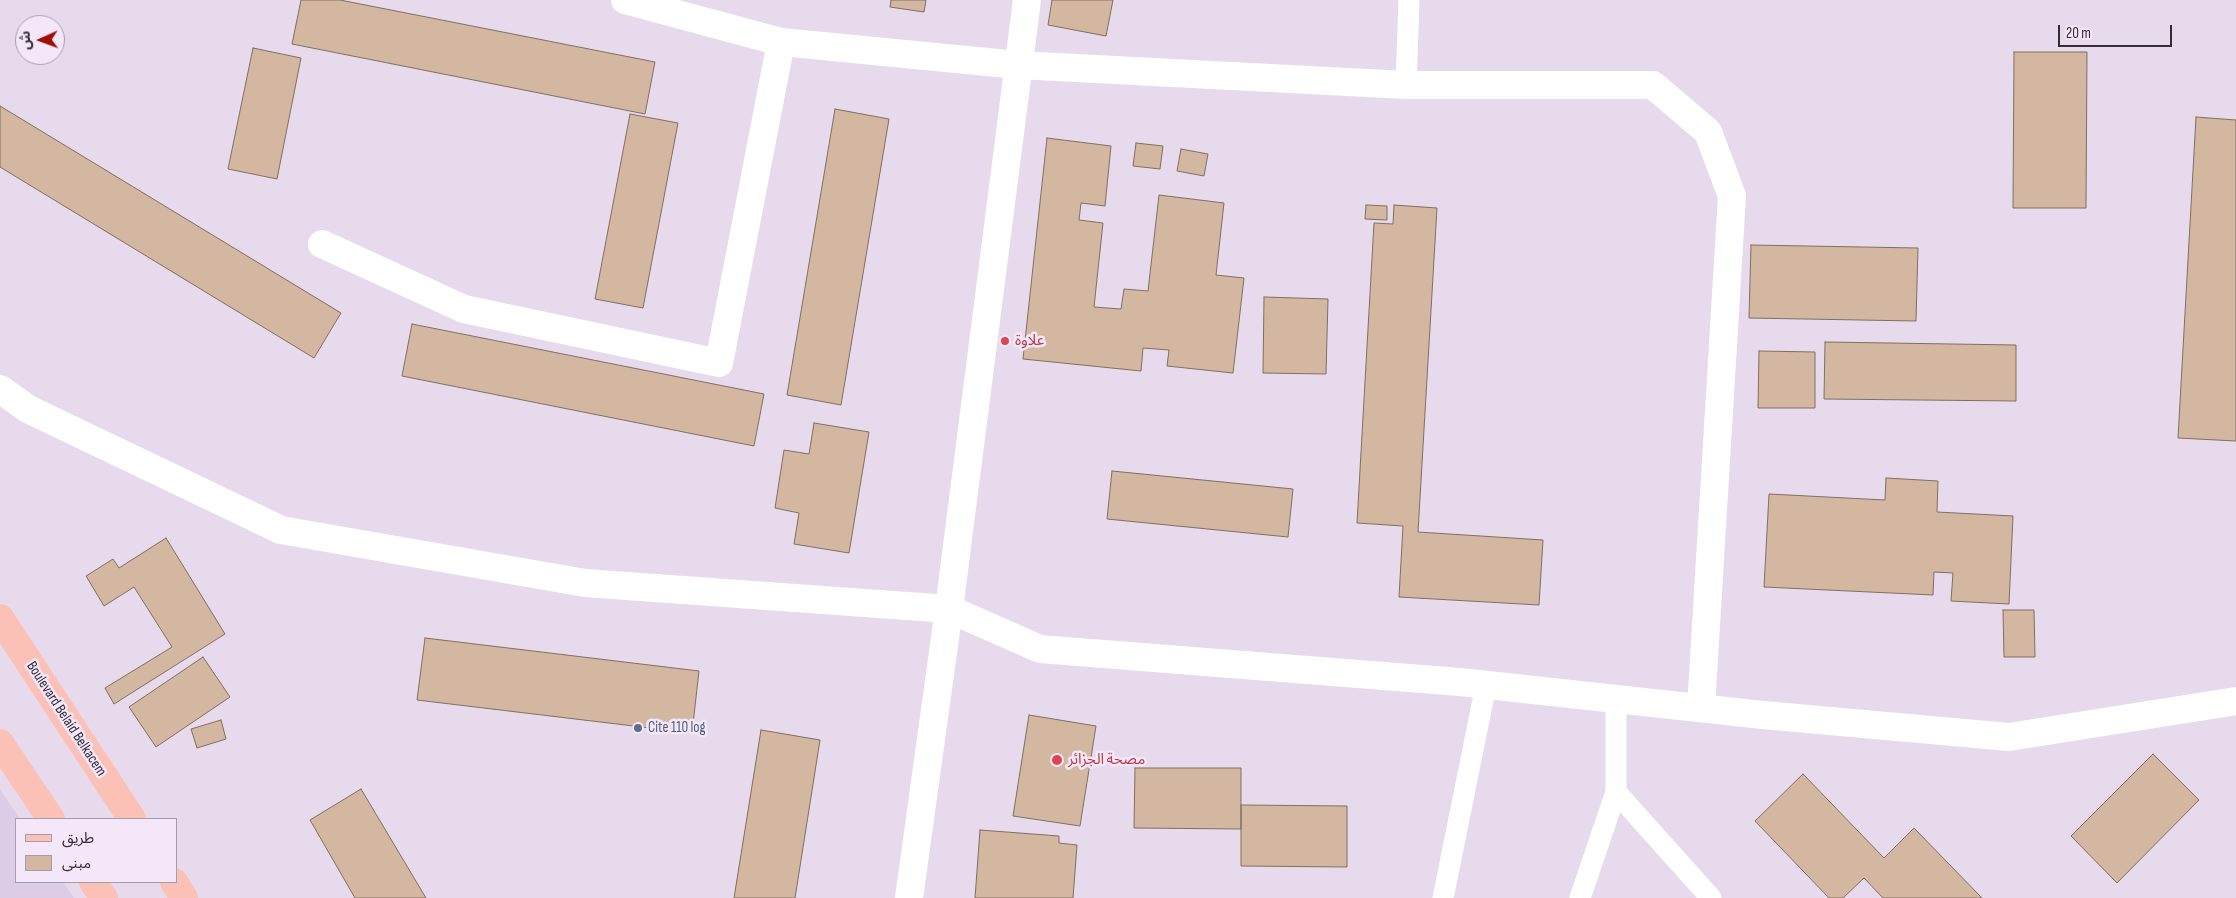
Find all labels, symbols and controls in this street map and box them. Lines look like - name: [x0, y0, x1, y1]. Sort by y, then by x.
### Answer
- north arrow: [15, 15, 65, 65]
- scale bar: [2061, 15, 2175, 47]
- text: 20 m: [2066, 24, 2091, 43]
- text: ش: [17, 31, 34, 50]
- place label: علاوة: [1015, 332, 1044, 350]
- marker: علاوة: [999, 335, 1011, 347]
- street label: Boulevard Belaid Belkacem: [22, 658, 110, 780]
- place label: Cite 110 log: [648, 719, 705, 737]
- marker: Cite 110 log: [632, 722, 644, 734]
- place label: مصحة الجزائر: [1068, 751, 1145, 769]
- marker: مصحة الجزائر: [1050, 753, 1064, 767]
- legend: [15, 818, 178, 883]
- text: طريق: [62, 829, 94, 848]
- text: مبنى: [62, 854, 91, 873]

